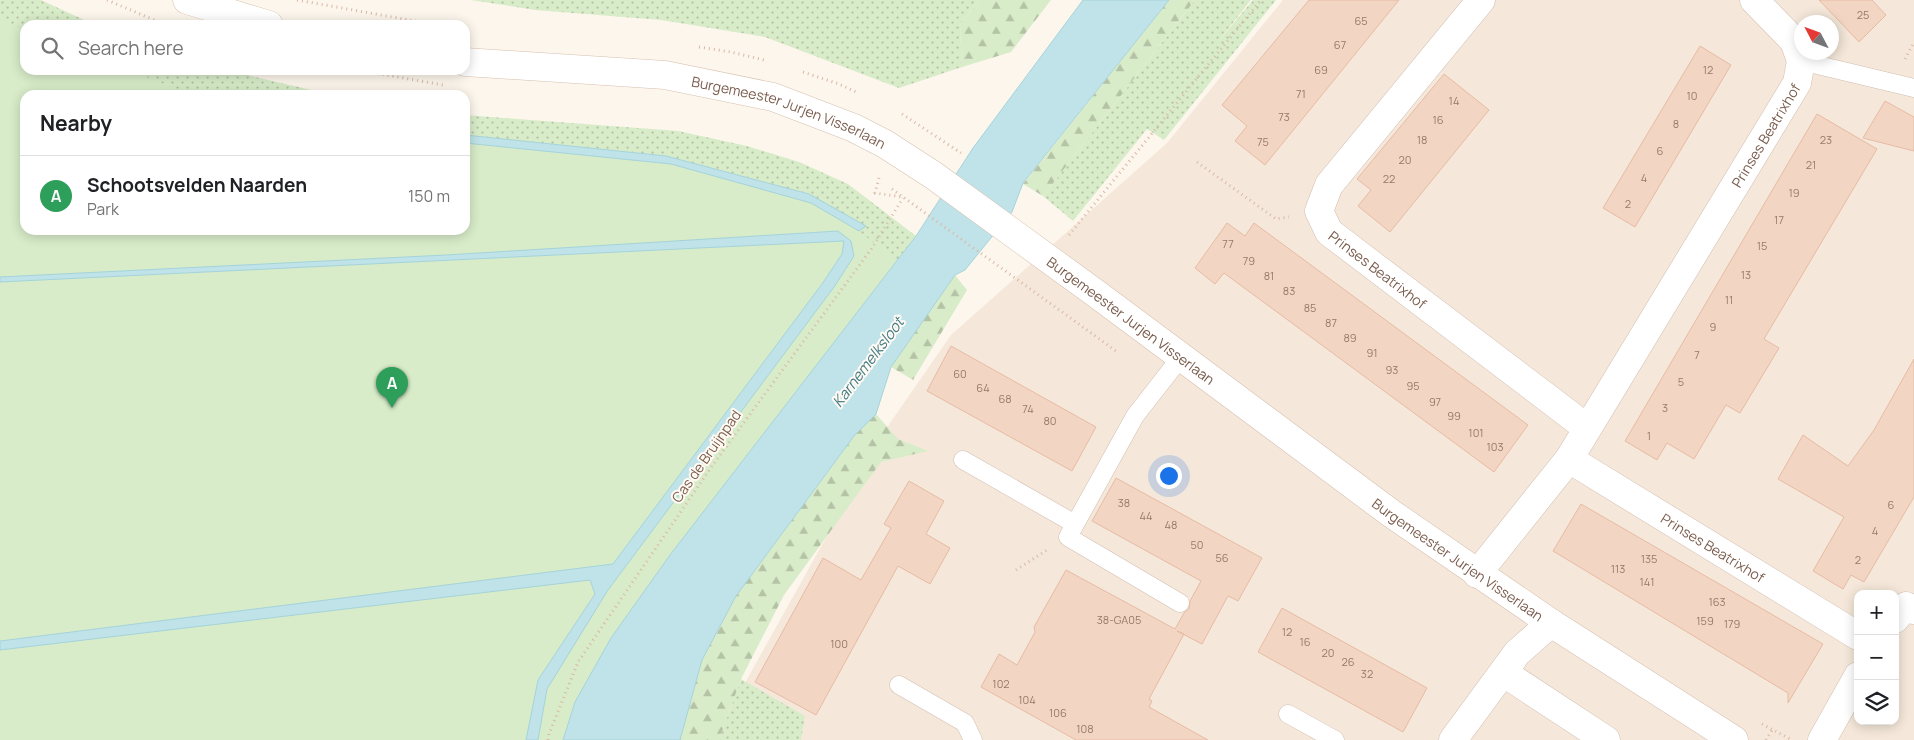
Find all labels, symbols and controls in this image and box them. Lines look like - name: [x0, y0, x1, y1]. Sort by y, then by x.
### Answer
- house number: 25: [1857, 7, 1869, 22]
- house number: 65: [1354, 13, 1368, 28]
- north arrow: [1794, 15, 1839, 60]
- search box: [20, 20, 470, 75]
- icon: search: [38, 34, 66, 62]
- text: Search here: [78, 35, 184, 61]
- house number: 67: [1334, 37, 1346, 52]
- house number: 69: [1314, 62, 1328, 77]
- house number: 12: [1703, 62, 1713, 77]
- street label: Burgemeester Jurjen Visserlaan: [690, 71, 889, 152]
- street label: Prinses Beatrixhof: [1727, 80, 1804, 191]
- house number: 71: [1296, 86, 1306, 101]
- house number: 10: [1686, 88, 1698, 103]
- house number: 14: [1449, 93, 1459, 108]
- text: Nearby: [40, 109, 112, 137]
- house number: 73: [1278, 109, 1290, 124]
- house number: 16: [1432, 112, 1444, 127]
- house number: 8: [1673, 116, 1679, 131]
- house number: 18: [1417, 132, 1427, 147]
- house number: 23: [1820, 132, 1832, 147]
- house number: 75: [1257, 134, 1269, 149]
- house number: 6: [1657, 143, 1664, 158]
- house number: 20: [1399, 152, 1411, 167]
- house number: 21: [1806, 157, 1816, 172]
- house number: 4: [1641, 170, 1647, 185]
- house number: 22: [1383, 171, 1395, 186]
- text: Schootsvelden Naarden: [87, 172, 307, 198]
- text: A: [51, 185, 61, 207]
- text: 150 m: [408, 185, 450, 207]
- house number: 19: [1788, 185, 1800, 200]
- house number: 2: [1625, 196, 1631, 211]
- text: Park: [87, 198, 119, 220]
- house number: 17: [1774, 212, 1784, 227]
- street label: Prinses Beatrixhof: [1325, 226, 1431, 313]
- house number: 77: [1222, 236, 1234, 251]
- house number: 15: [1757, 238, 1767, 253]
- street label: Burgemeester Jurjen Visserlaan: [1044, 252, 1219, 388]
- house number: 79: [1243, 253, 1255, 268]
- house number: 13: [1741, 267, 1751, 282]
- house number: 81: [1264, 268, 1274, 283]
- house number: 83: [1283, 283, 1295, 298]
- house number: 11: [1725, 292, 1733, 307]
- house number: 85: [1304, 300, 1316, 315]
- water label: Karnemelksloot: [827, 311, 910, 411]
- house number: 87: [1325, 315, 1337, 330]
- house number: 9: [1710, 319, 1717, 334]
- house number: 89: [1343, 330, 1357, 345]
- house number: 91: [1366, 345, 1378, 360]
- house number: 7: [1694, 347, 1700, 362]
- house number: 93: [1386, 362, 1398, 377]
- house number: 60: [953, 366, 967, 381]
- pin: A: [376, 367, 408, 408]
- house number: 5: [1678, 374, 1684, 389]
- house number: 95: [1406, 378, 1420, 393]
- house number: 64: [976, 380, 990, 395]
- house number: 68: [998, 391, 1012, 406]
- house number: 97: [1429, 394, 1441, 409]
- house number: 3: [1662, 400, 1668, 415]
- house number: 74: [1022, 401, 1034, 416]
- street label: Cas de Bruijnpad: [667, 406, 745, 506]
- house number: 99: [1447, 408, 1461, 423]
- house number: 80: [1043, 413, 1057, 428]
- house number: 101: [1468, 425, 1484, 440]
- house number: 1: [1647, 428, 1651, 443]
- house number: 103: [1486, 439, 1504, 454]
- your location: [1156, 463, 1182, 489]
- street label: Burgemeester Jurjen Visserlaan: [1369, 493, 1547, 625]
- house number: 38: [1118, 495, 1130, 510]
- house number: 6: [1888, 497, 1895, 512]
- house number: 44: [1139, 508, 1153, 523]
- street label: Prinses Beatrixhof: [1658, 508, 1769, 586]
- house number: 48: [1165, 517, 1177, 532]
- house number: 4: [1872, 523, 1878, 538]
- house number: 50: [1190, 537, 1204, 552]
- house number: 56: [1215, 550, 1229, 565]
- house number: 135: [1641, 551, 1657, 566]
- house number: 2: [1855, 552, 1861, 567]
- house number: 113: [1611, 561, 1625, 576]
- house number: 141: [1639, 574, 1655, 589]
- map controls: [1854, 590, 1899, 725]
- button: +: [1854, 590, 1899, 635]
- house number: 163: [1708, 594, 1726, 609]
- house number: 38-GA05: [1097, 612, 1141, 627]
- house number: 159: [1696, 613, 1714, 628]
- house number: 179: [1724, 616, 1740, 631]
- house number: 12: [1282, 624, 1292, 639]
- house number: 16: [1299, 634, 1311, 649]
- button: −: [1854, 635, 1899, 680]
- house number: 100: [830, 636, 848, 651]
- house number: 20: [1322, 645, 1334, 660]
- house number: 26: [1341, 654, 1355, 669]
- house number: 32: [1361, 666, 1373, 681]
- house number: 102: [992, 676, 1010, 691]
- button: layers: [1854, 680, 1899, 725]
- house number: 104: [1018, 692, 1036, 707]
- house number: 106: [1049, 705, 1067, 720]
- house number: 108: [1076, 721, 1094, 736]

